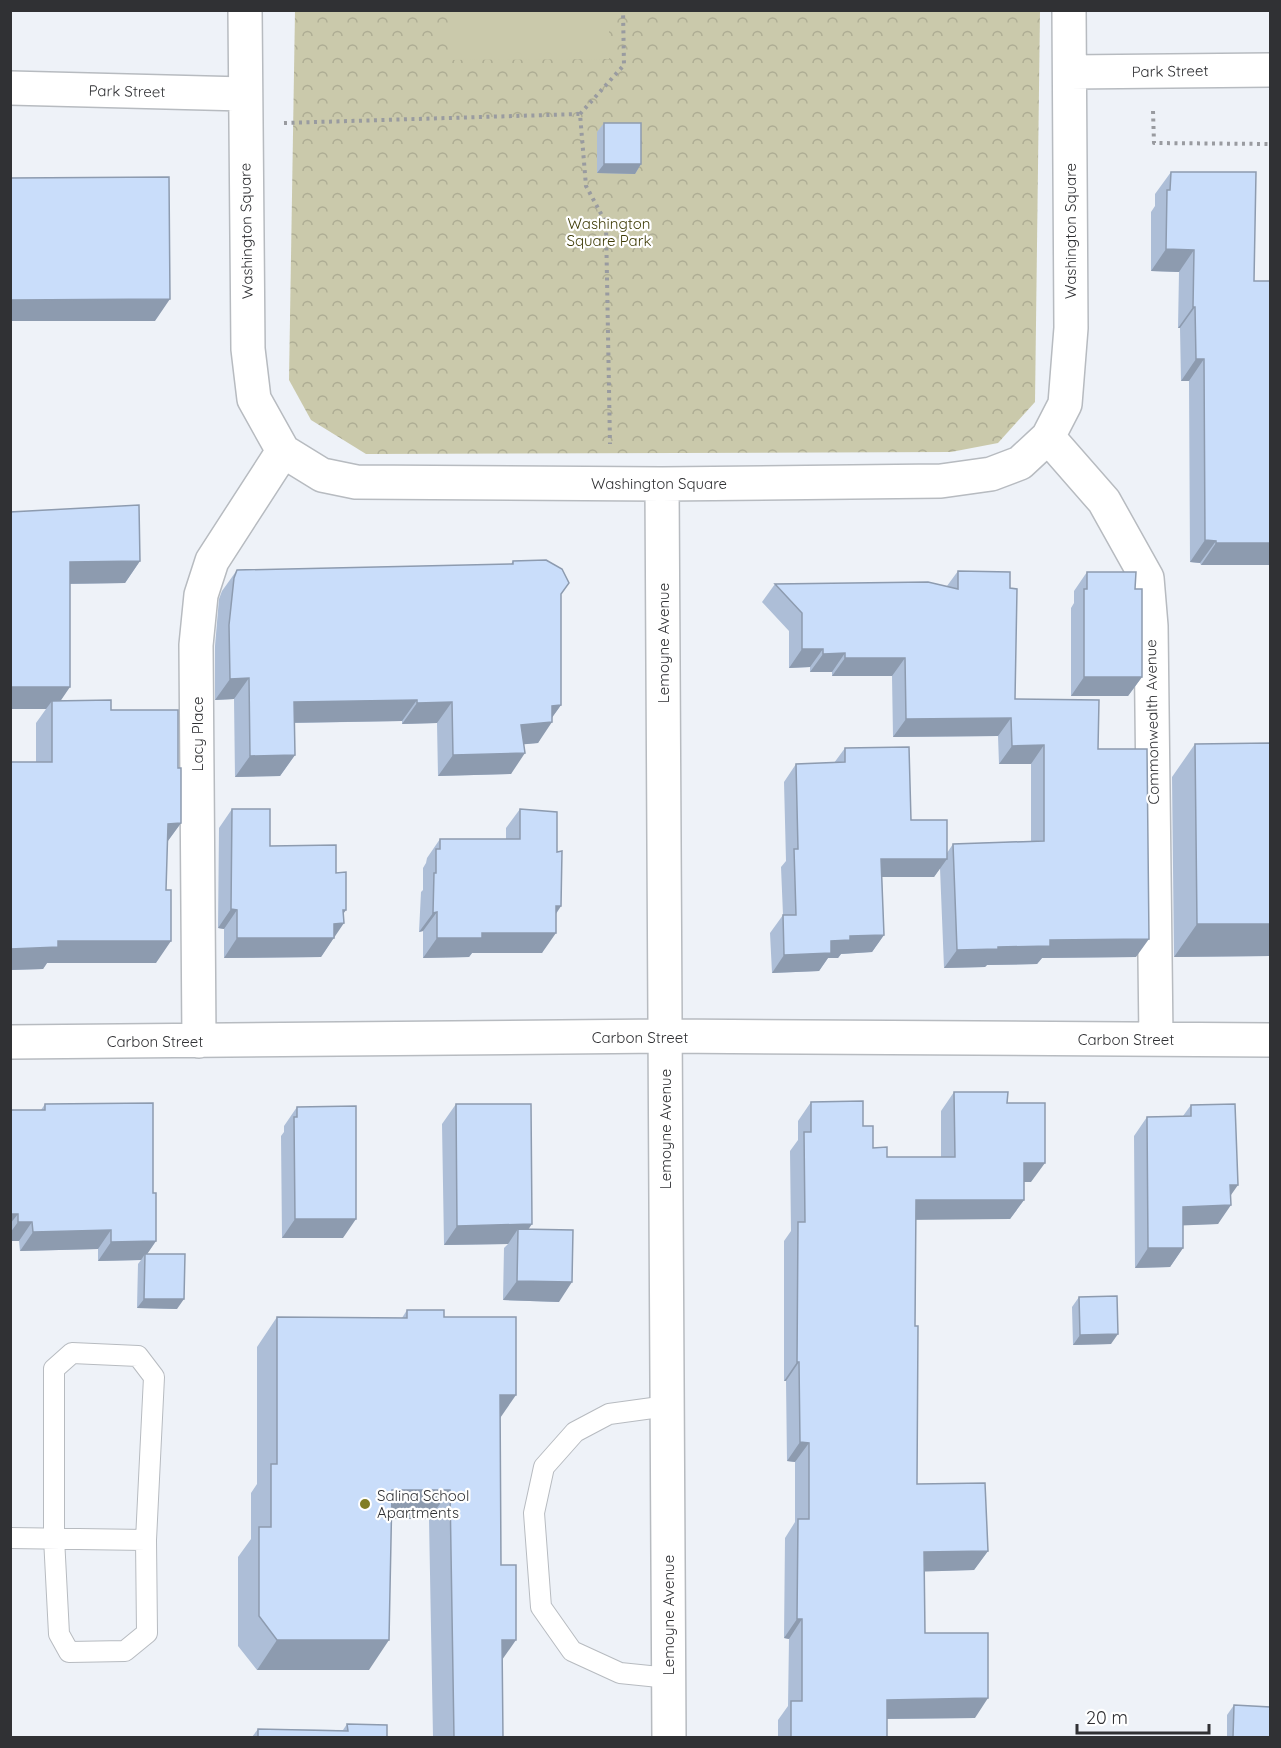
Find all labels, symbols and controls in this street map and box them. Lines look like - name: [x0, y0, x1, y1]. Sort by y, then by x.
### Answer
- street label: Park Street: [1131, 61, 1209, 81]
- street label: Park Street: [88, 81, 166, 101]
- street label: Washington Square: [235, 163, 257, 299]
- street label: Washington Square: [1061, 163, 1080, 299]
- park label: Washington Square Park: [567, 214, 651, 250]
- street label: Washington Square: [591, 474, 727, 493]
- street label: Lemoyne Avenue: [654, 583, 673, 703]
- street label: Commonwealth Avenue: [1141, 639, 1163, 805]
- street label: Lacy Place: [188, 696, 207, 772]
- street label: Carbon Street: [592, 1028, 688, 1047]
- street label: Carbon Street: [1078, 1030, 1174, 1049]
- street label: Carbon Street: [107, 1032, 203, 1051]
- street label: Lemoyne Avenue: [656, 1069, 675, 1189]
- place label: Salina School Apartments: [377, 1486, 469, 1522]
- marker: Salina School Apartments: [358, 1497, 372, 1511]
- street label: Lemoyne Avenue: [659, 1555, 678, 1675]
- scale bar: [1077, 1697, 1209, 1735]
- text: 20 m: [1086, 1706, 1128, 1729]

